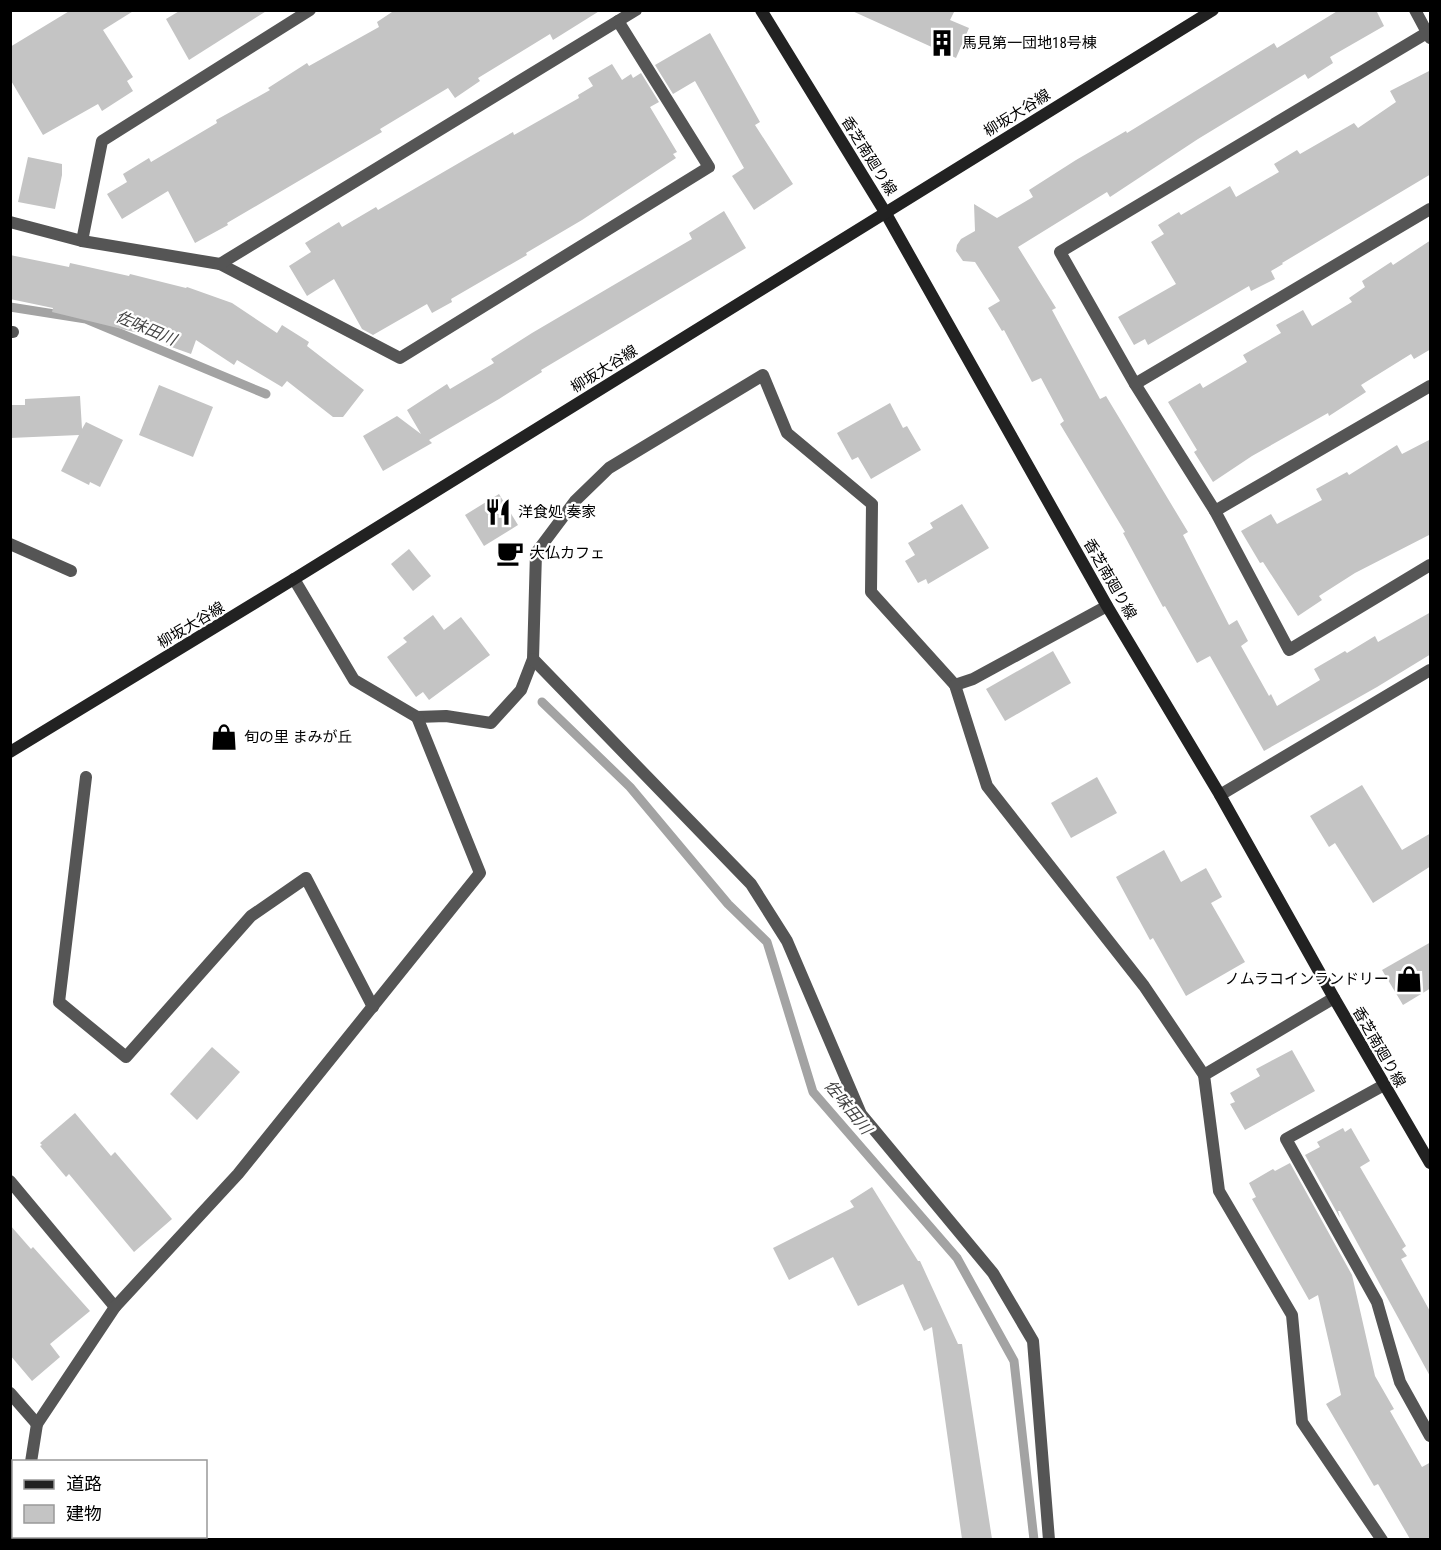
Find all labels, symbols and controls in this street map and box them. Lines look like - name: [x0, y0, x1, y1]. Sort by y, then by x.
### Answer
- building icon: 馬見第一団地18号棟: [927, 28, 957, 58]
- place label: 馬見第一団地18号棟: [962, 34, 1097, 52]
- street label: 柳坂大谷線: [980, 85, 1054, 141]
- street label: 香芝南廻り線: [838, 113, 900, 199]
- water label: 佐味田川: [113, 307, 181, 350]
- street label: 柳坂大谷線: [567, 341, 641, 397]
- restaurant icon: 洋食処 奏家: [483, 497, 513, 527]
- place label: 洋食処 奏家: [518, 503, 596, 521]
- street label: 香芝南廻り線: [1080, 536, 1140, 622]
- cafe icon: 大仏カフェ: [495, 538, 525, 568]
- place label: 大仏カフェ: [530, 544, 605, 562]
- street label: 柳坂大谷線: [154, 598, 228, 652]
- shop icon: 旬の里 まみが丘: [209, 722, 239, 752]
- place label: 旬の里 まみが丘: [244, 728, 352, 746]
- shop icon: ノムラコインランドリー: [1394, 964, 1424, 994]
- place label: ノムラコインランドリー: [1225, 970, 1389, 988]
- street label: 香芝南廻り線: [1349, 1004, 1409, 1090]
- water label: 佐味田川: [820, 1076, 877, 1139]
- legend: [12, 1460, 207, 1538]
- text: 道路: [66, 1473, 102, 1494]
- text: 建物: [66, 1503, 102, 1524]

